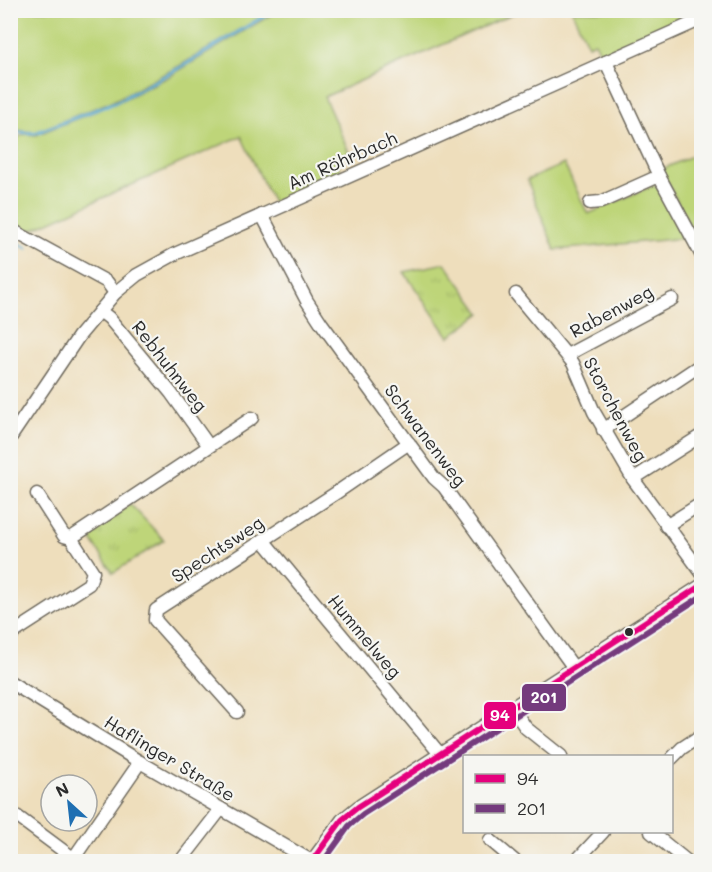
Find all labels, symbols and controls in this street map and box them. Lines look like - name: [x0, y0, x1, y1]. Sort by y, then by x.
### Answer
- street label: Am Röhrbach: [283, 125, 401, 195]
- street label: Rabenweg: [565, 279, 657, 343]
- street label: Rebhuhnweg: [127, 315, 213, 417]
- street label: Storchenweg: [578, 353, 654, 465]
- street label: Schwanenweg: [379, 379, 473, 491]
- street label: Spechtsweg: [166, 510, 268, 588]
- street label: Hummelweg: [323, 589, 407, 683]
- unlabelled marker: [623, 626, 635, 638]
- line badge: 201: [521, 683, 567, 712]
- text: 201: [531, 686, 557, 707]
- line badge: 94: [483, 701, 517, 730]
- text: 94: [490, 704, 510, 725]
- street label: Haflinger Straße: [100, 710, 240, 806]
- legend: [463, 755, 673, 833]
- text: 94: [517, 766, 539, 790]
- north arrow: [39, 773, 99, 833]
- text: N: [52, 777, 72, 801]
- text: 201: [517, 796, 546, 820]

